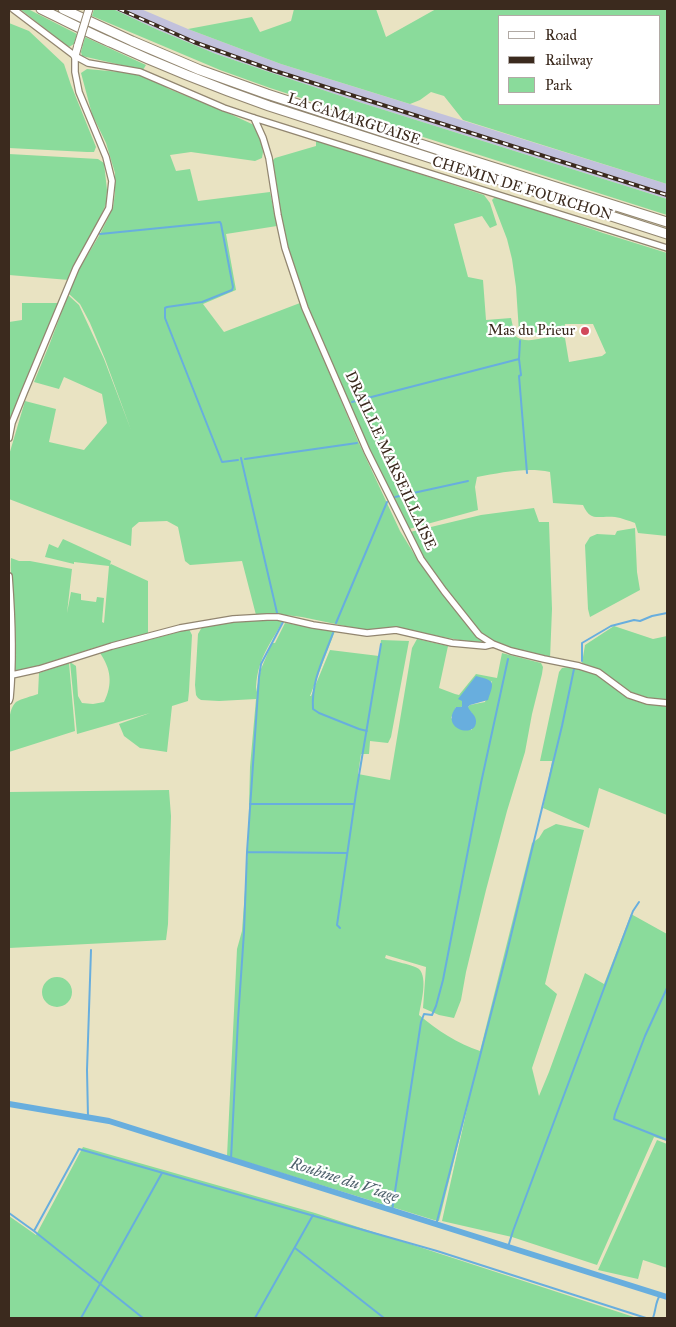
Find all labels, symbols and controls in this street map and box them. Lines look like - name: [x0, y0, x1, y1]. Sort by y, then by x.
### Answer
- legend: [498, 15, 661, 105]
- text: Road: [545, 26, 577, 44]
- text: Railway: [545, 51, 593, 69]
- text: Park: [545, 76, 572, 94]
- street label: LA CAMARGUAISE: [285, 90, 423, 150]
- street label: CHEMIN DE FOURCHON: [430, 153, 614, 225]
- place label: Mas du Prieur: [488, 322, 575, 340]
- marker: Mas du Prieur: [579, 325, 591, 337]
- street label: DRAILLE MARSEILLAISE: [341, 369, 439, 553]
- water label: Roubine du Viage: [288, 1154, 400, 1208]

